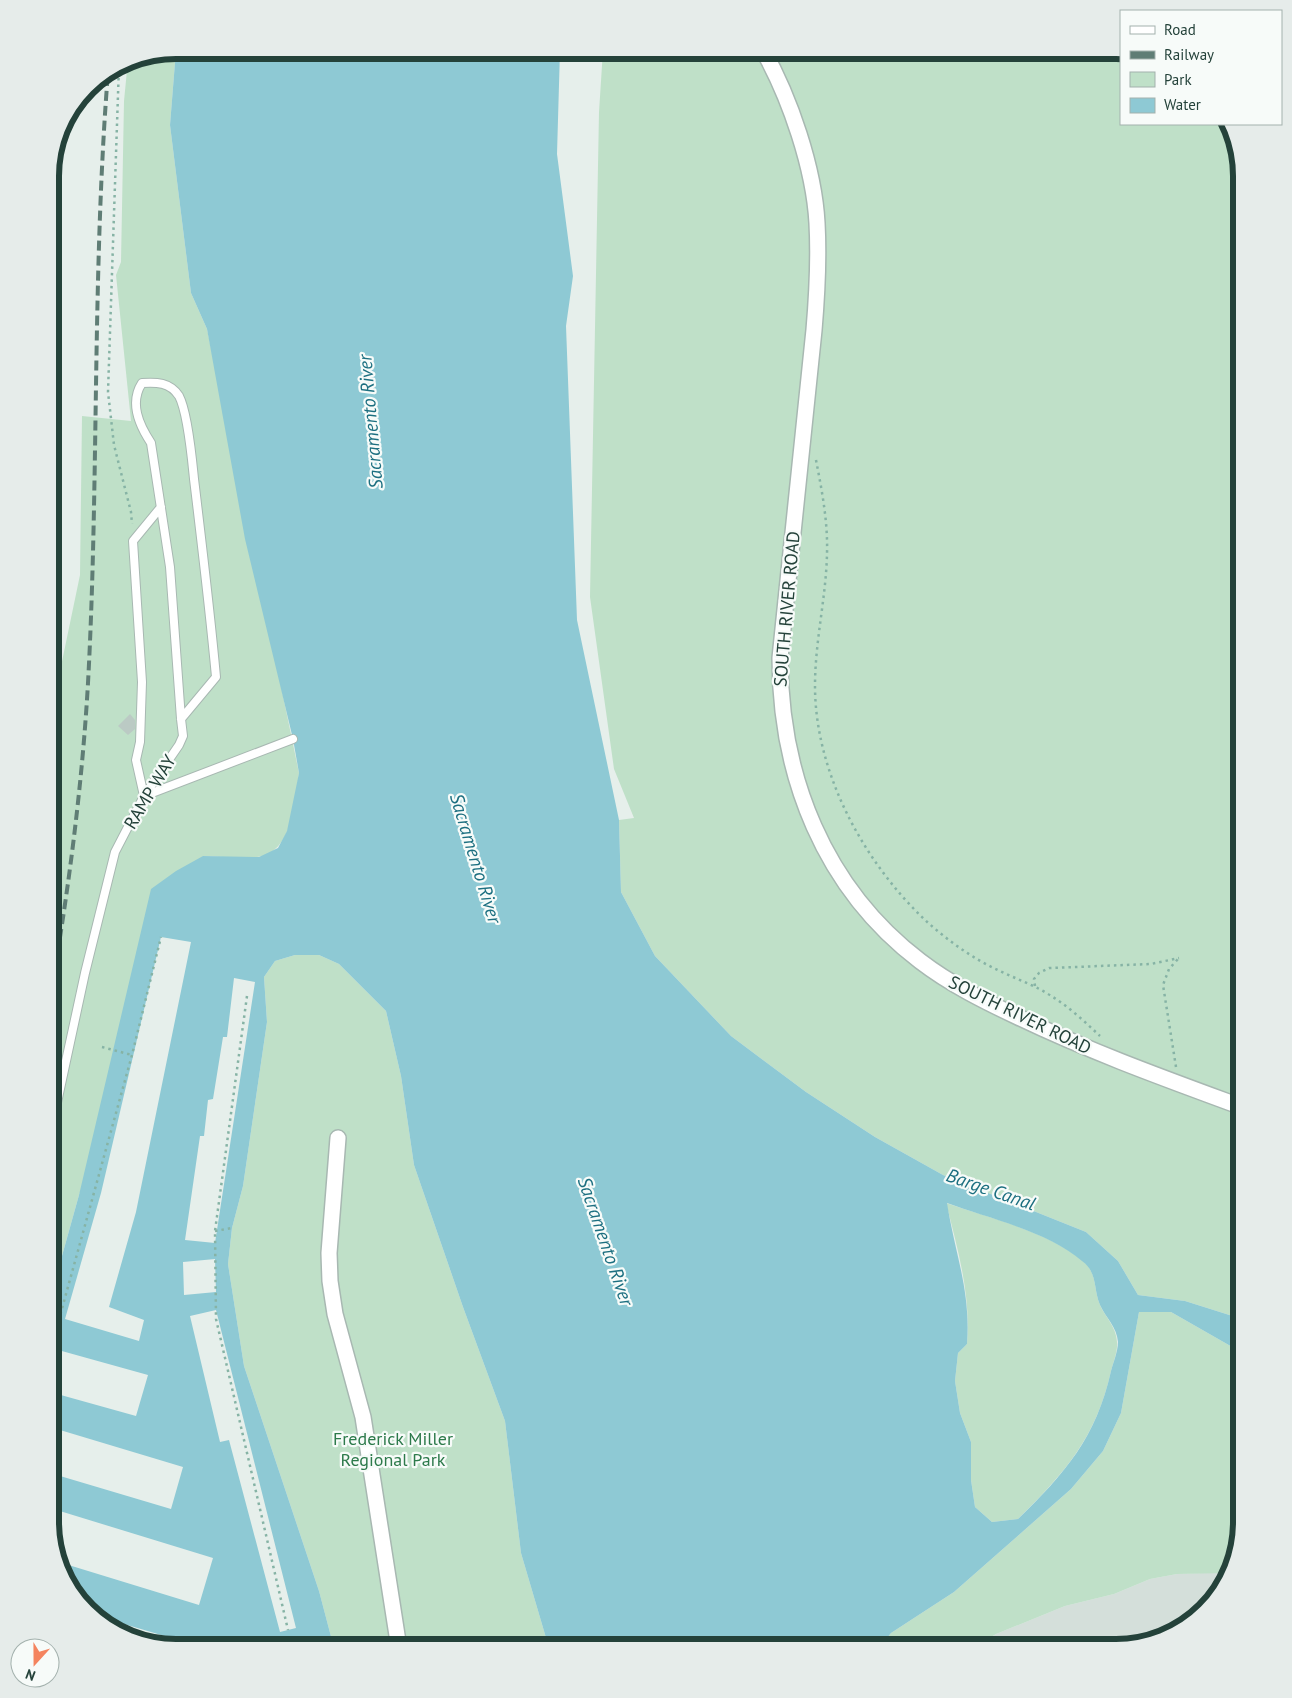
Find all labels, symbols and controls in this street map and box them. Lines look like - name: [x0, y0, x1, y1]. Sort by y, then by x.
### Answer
- legend: [1120, 10, 1282, 125]
- text: Road: [1164, 20, 1196, 39]
- text: Railway: [1164, 45, 1214, 64]
- text: Park: [1164, 70, 1192, 89]
- text: Water: [1164, 95, 1201, 114]
- water label: Sacramento River: [352, 352, 388, 490]
- street label: SOUTH RIVER ROAD: [768, 530, 805, 688]
- street label: RAMP WAY: [118, 750, 181, 833]
- water label: Sacramento River: [445, 790, 508, 928]
- street label: SOUTH RIVER ROAD: [945, 970, 1095, 1059]
- water label: Barge Canal: [943, 1163, 1039, 1215]
- water label: Sacramento River: [573, 1173, 640, 1310]
- park label: Frederick Miller Regional Park: [333, 1427, 453, 1471]
- north arrow: [10, 1638, 60, 1688]
- text: N: [23, 1665, 38, 1685]

